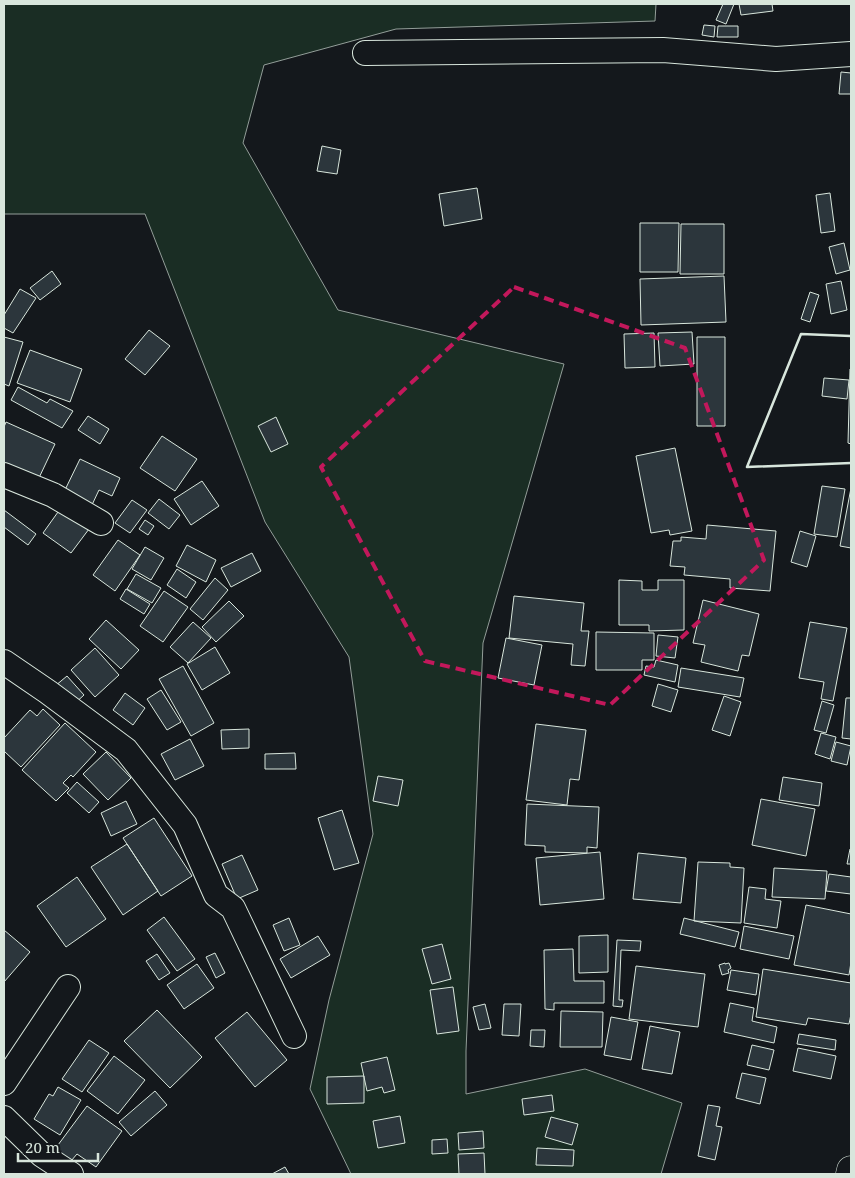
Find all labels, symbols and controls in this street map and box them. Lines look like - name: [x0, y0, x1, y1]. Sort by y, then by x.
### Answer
- scale bar: [18, 1130, 98, 1162]
- text: 20 m: [25, 1137, 60, 1157]

